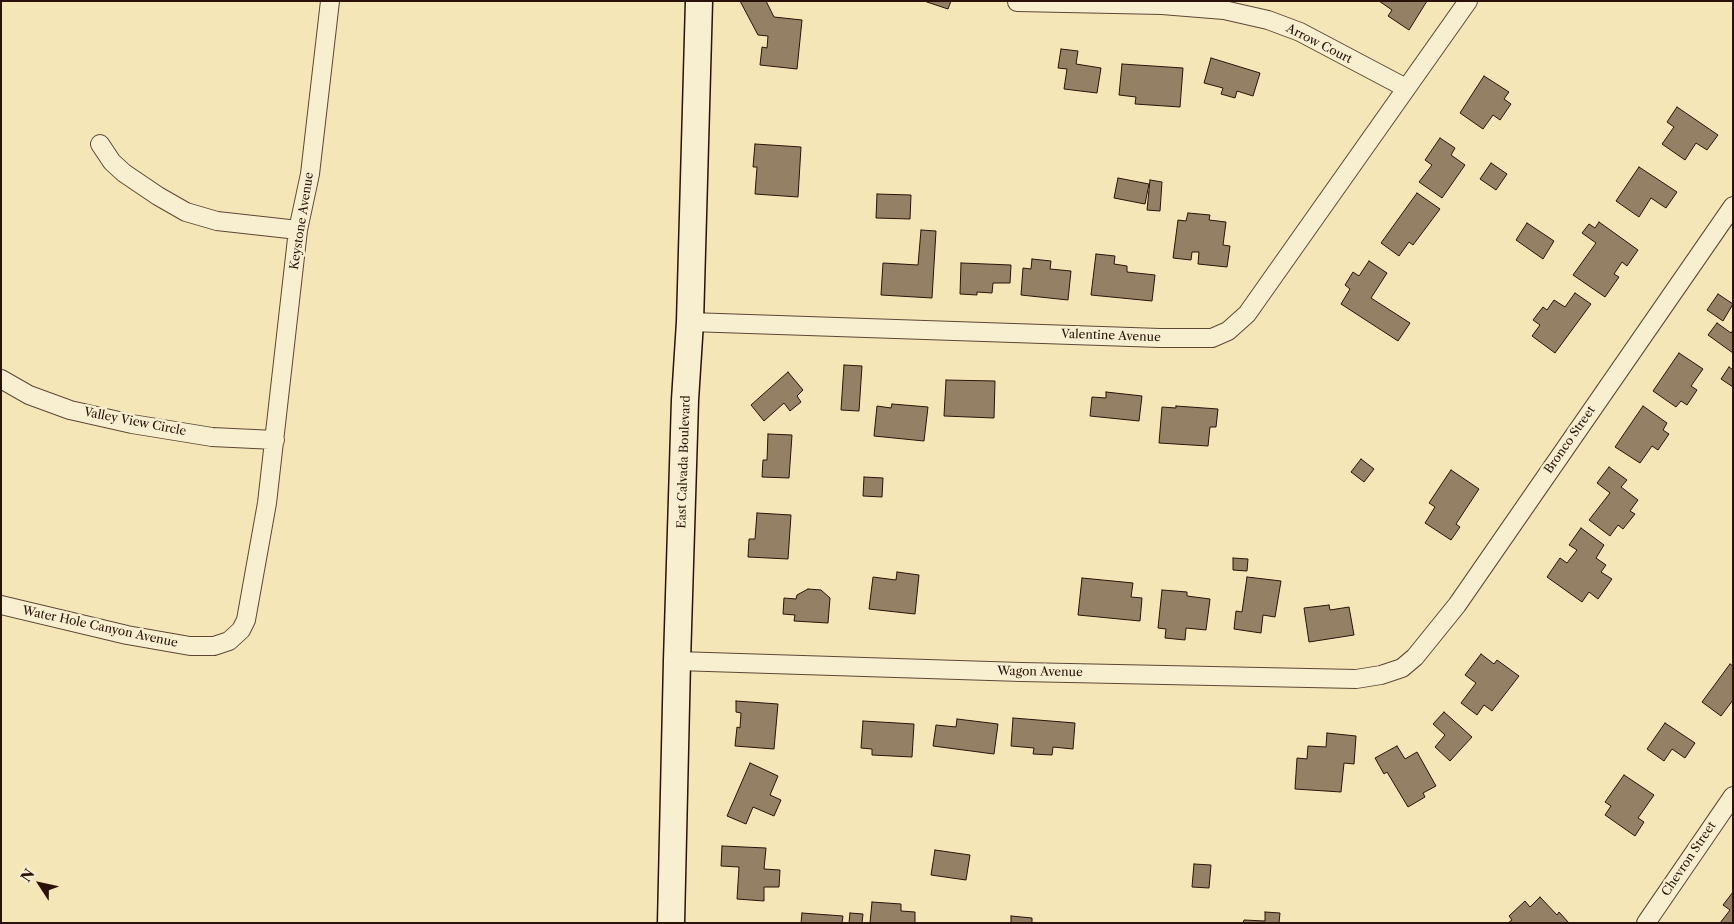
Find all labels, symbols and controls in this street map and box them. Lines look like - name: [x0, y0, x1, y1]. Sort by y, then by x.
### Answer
- street label: Arrow Court: [1284, 21, 1354, 67]
- street label: Keystone Avenue: [287, 171, 317, 271]
- street label: Valentine Avenue: [1061, 327, 1161, 345]
- street label: East Calvada Boulevard: [674, 395, 694, 529]
- street label: Bronco Street: [1541, 404, 1599, 476]
- street label: Valley View Circle: [83, 405, 187, 439]
- street label: Water Hole Canyon Avenue: [21, 603, 179, 651]
- street label: Wagon Avenue: [997, 664, 1083, 680]
- street label: Chevron Street: [1659, 819, 1719, 899]
- north arrow: [15, 859, 65, 909]
- text: N: [17, 865, 39, 886]

